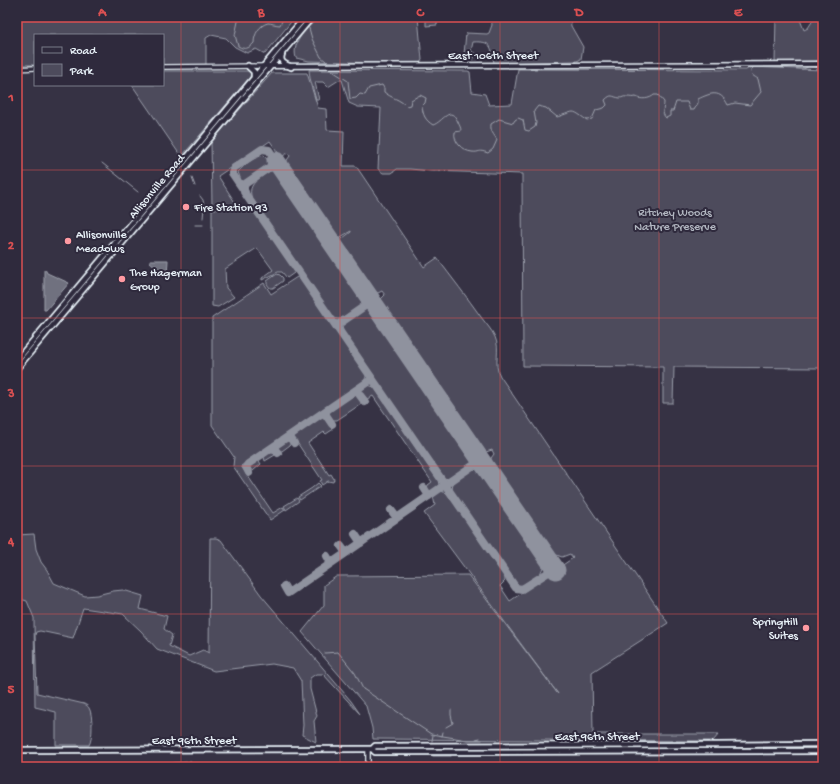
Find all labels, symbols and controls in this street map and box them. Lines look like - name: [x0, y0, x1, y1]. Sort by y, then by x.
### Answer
- text: A: [97, 6, 107, 21]
- text: B: [257, 6, 266, 21]
- text: C: [415, 6, 425, 21]
- text: D: [574, 6, 584, 21]
- text: E: [734, 6, 743, 21]
- legend: [34, 34, 164, 86]
- text: Road: [70, 45, 97, 59]
- street label: East 106th Street: [448, 50, 539, 64]
- text: Park: [69, 65, 95, 79]
- text: 1: [7, 91, 14, 106]
- street label: Allisonville Road: [127, 152, 189, 222]
- marker: Fire Station 93: [181, 202, 191, 212]
- place label: Fire Station 93: [193, 202, 268, 216]
- park label: Ritchey Woods Nature Preserve: [634, 207, 717, 235]
- place label: Allisonville Meadows: [76, 229, 127, 257]
- marker: Allisonville Meadows: [63, 236, 73, 246]
- text: 2: [8, 239, 15, 254]
- place label: The Hagerman Group: [129, 267, 202, 295]
- marker: The Hagerman Group: [117, 274, 127, 284]
- text: 3: [7, 387, 15, 402]
- text: 4: [7, 535, 15, 550]
- place label: SpringHill Suites: [752, 616, 799, 644]
- marker: SpringHill Suites: [801, 623, 811, 633]
- text: 5: [8, 683, 15, 698]
- street label: East 96th Street: [555, 731, 640, 745]
- street label: East 96th Street: [152, 735, 237, 749]

